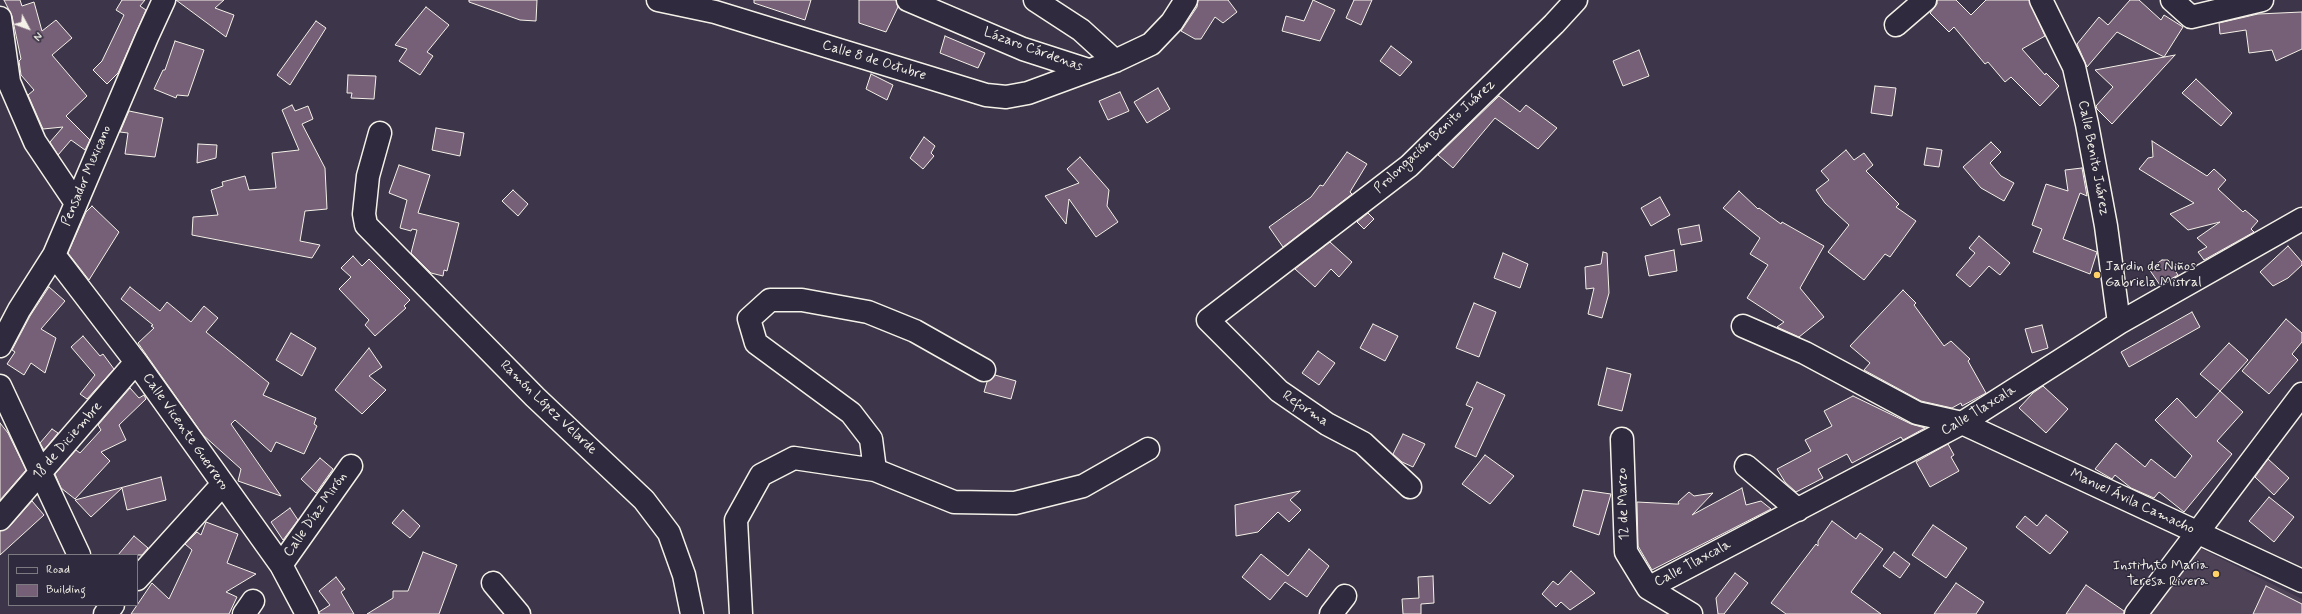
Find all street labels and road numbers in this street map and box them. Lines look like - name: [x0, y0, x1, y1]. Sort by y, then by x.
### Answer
- street label: Lázaro Cárdenas: [981, 24, 1085, 76]
- street label: Calle 8 de Octubre: [820, 37, 928, 85]
- street label: Prolongación Benito Juárez: [1371, 77, 1499, 197]
- street label: Calle Benito Juárez: [2074, 99, 2112, 217]
- street label: Pensador Mexicano: [58, 123, 116, 229]
- street label: Ramón López Velarde: [496, 357, 600, 459]
- street label: Calle Vicente Guerrero: [138, 370, 232, 494]
- street label: Calle Tlaxcala: [1938, 382, 2020, 440]
- street label: Reforma: [1279, 388, 1331, 430]
- street label: 18 de Diciembre: [30, 399, 106, 483]
- street label: Manuel Ávila Camacho: [2067, 466, 2197, 538]
- street label: 12 de Marzo: [1614, 467, 1634, 541]
- street label: Calle Díaz Mirón: [281, 469, 351, 561]
- street label: Calle Tlaxcala: [1652, 537, 1734, 591]

